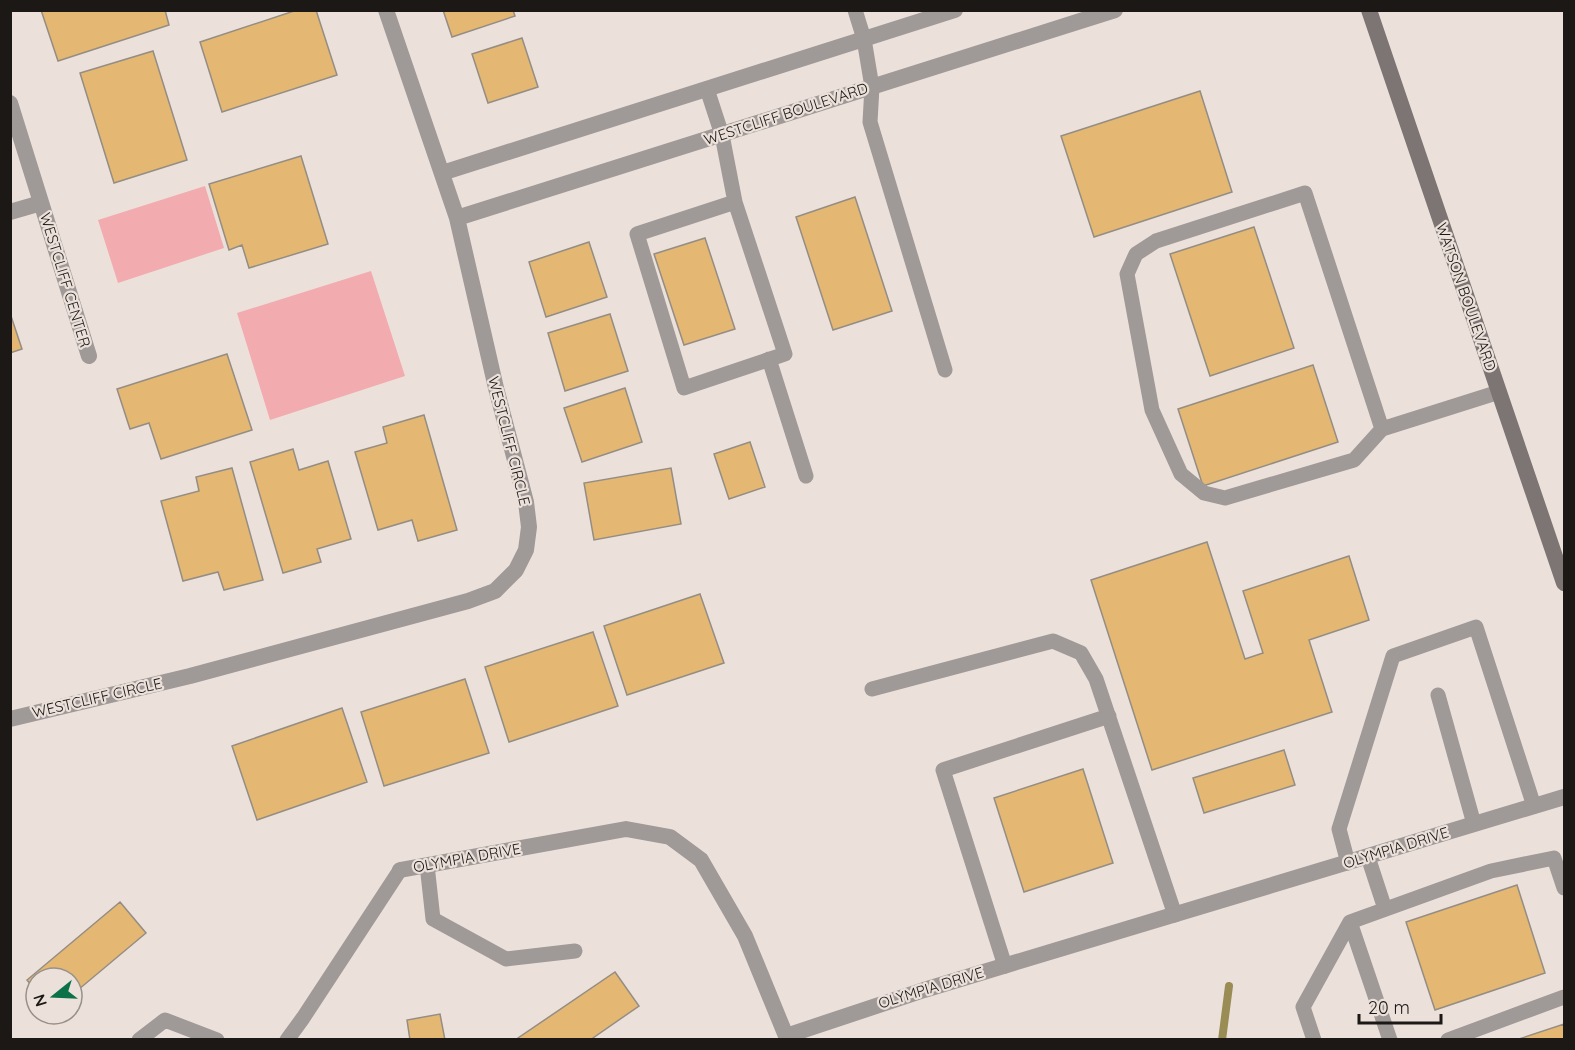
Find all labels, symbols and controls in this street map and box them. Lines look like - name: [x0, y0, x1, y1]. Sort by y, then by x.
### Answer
- street label: WESTCLIFF BOULEVARD: [701, 78, 870, 149]
- street label: WESTCLIFF CENTER: [36, 210, 95, 349]
- street label: WATSON BOULEVARD: [1432, 220, 1501, 374]
- street label: WESTCLIFF CIRCLE: [484, 374, 535, 507]
- street label: WESTCLIFF CIRCLE: [30, 673, 164, 722]
- street label: OLYMPIA DRIVE: [1341, 823, 1451, 873]
- street label: OLYMPIA DRIVE: [412, 839, 522, 876]
- street label: OLYMPIA DRIVE: [876, 963, 986, 1013]
- north arrow: [24, 966, 84, 1026]
- scale bar: [1359, 987, 1442, 1025]
- text: N: [28, 992, 51, 1009]
- text: 20 m: [1368, 996, 1410, 1019]

